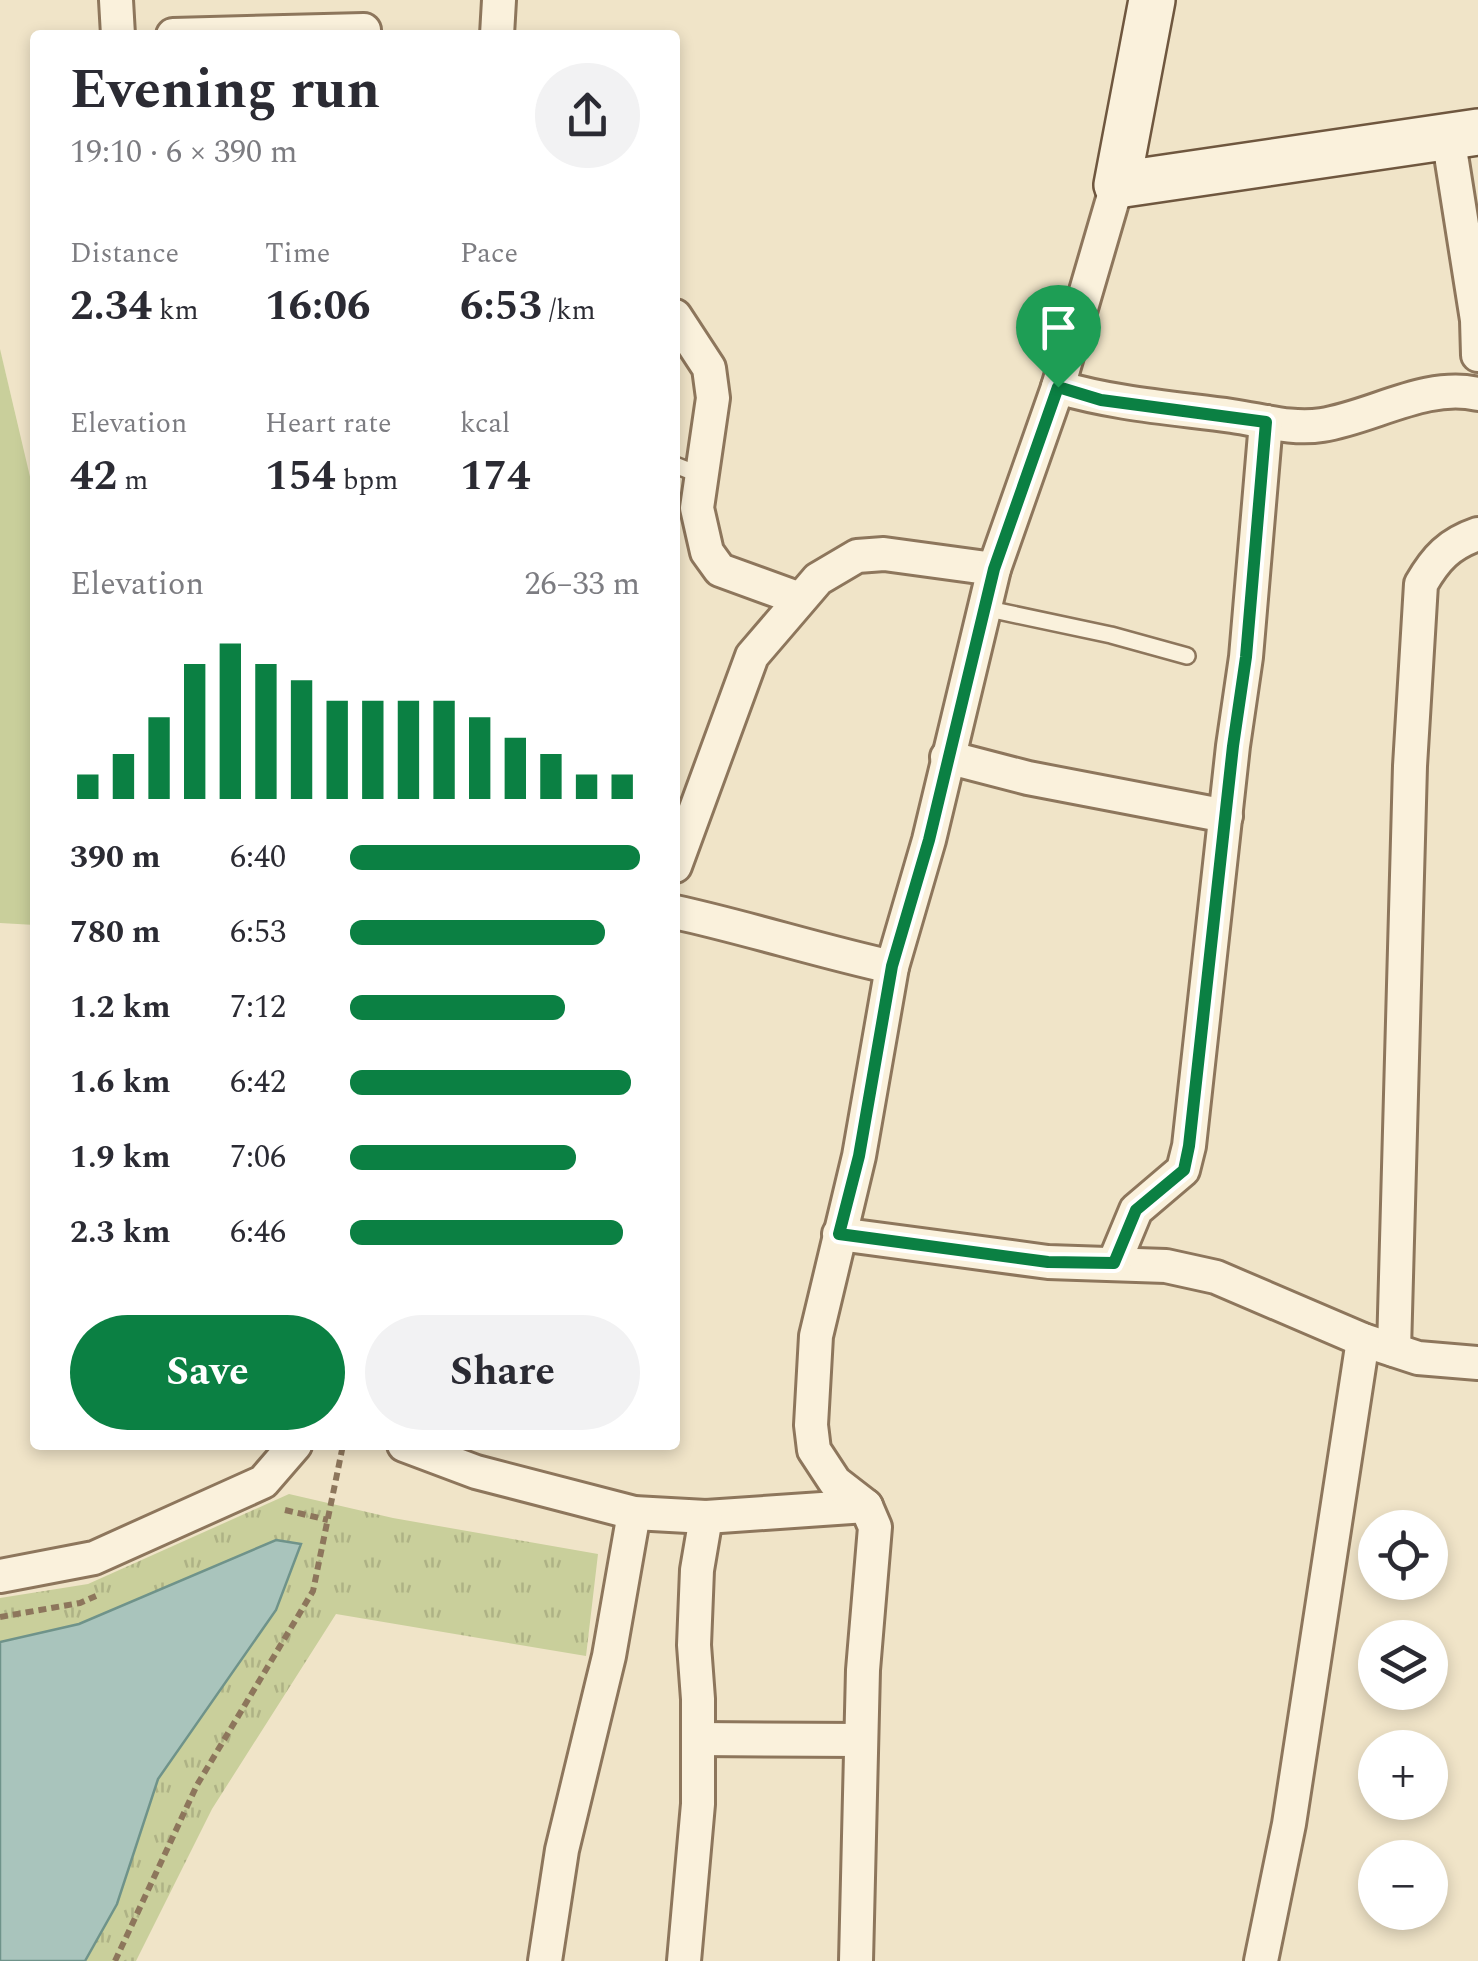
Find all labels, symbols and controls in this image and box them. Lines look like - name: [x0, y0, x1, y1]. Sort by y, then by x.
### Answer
- text: Evening run: [70, 49, 380, 132]
- button: share: [535, 63, 640, 168]
- text: 19:10 · 6 × 390 m: [70, 128, 298, 177]
- text: Distance: [70, 232, 179, 275]
- text: Time: [265, 232, 330, 275]
- text: Pace: [460, 232, 518, 275]
- text: 2.34: [70, 275, 152, 338]
- text: 16:06: [265, 275, 371, 338]
- text: 6:53: [460, 275, 542, 338]
- pin: [1016, 285, 1101, 388]
- text: km: [152, 289, 199, 332]
- text: /km: [542, 289, 596, 332]
- icon: arrive: [1031, 300, 1086, 355]
- text: Elevation: [70, 402, 187, 445]
- text: Heart rate: [265, 402, 392, 445]
- text: kcal: [460, 402, 510, 445]
- text: 42: [70, 445, 117, 508]
- text: 154: [265, 445, 336, 508]
- text: 174: [460, 445, 531, 508]
- text: m: [117, 459, 148, 502]
- text: bpm: [336, 459, 398, 502]
- text: Elevation: [70, 560, 204, 609]
- text: 26–33 m: [524, 560, 640, 609]
- text: 390 m: [70, 833, 161, 882]
- text: 6:40: [230, 833, 286, 882]
- text: 780 m: [70, 908, 161, 957]
- text: 6:53: [230, 908, 286, 957]
- text: 1.2 km: [70, 983, 171, 1032]
- text: 7:12: [230, 983, 286, 1032]
- text: 1.6 km: [70, 1058, 171, 1107]
- text: 6:42: [230, 1058, 286, 1107]
- text: 1.9 km: [70, 1133, 171, 1182]
- text: 7:06: [230, 1133, 286, 1182]
- text: 2.3 km: [70, 1208, 171, 1257]
- text: 6:46: [230, 1208, 286, 1257]
- button: Save: [70, 1315, 345, 1430]
- button: Share: [365, 1315, 640, 1430]
- map controls: [1358, 1510, 1448, 1930]
- button: locate: [1358, 1510, 1448, 1600]
- button: layers: [1358, 1620, 1448, 1710]
- button: +: [1358, 1730, 1448, 1820]
- button: −: [1358, 1840, 1448, 1930]

